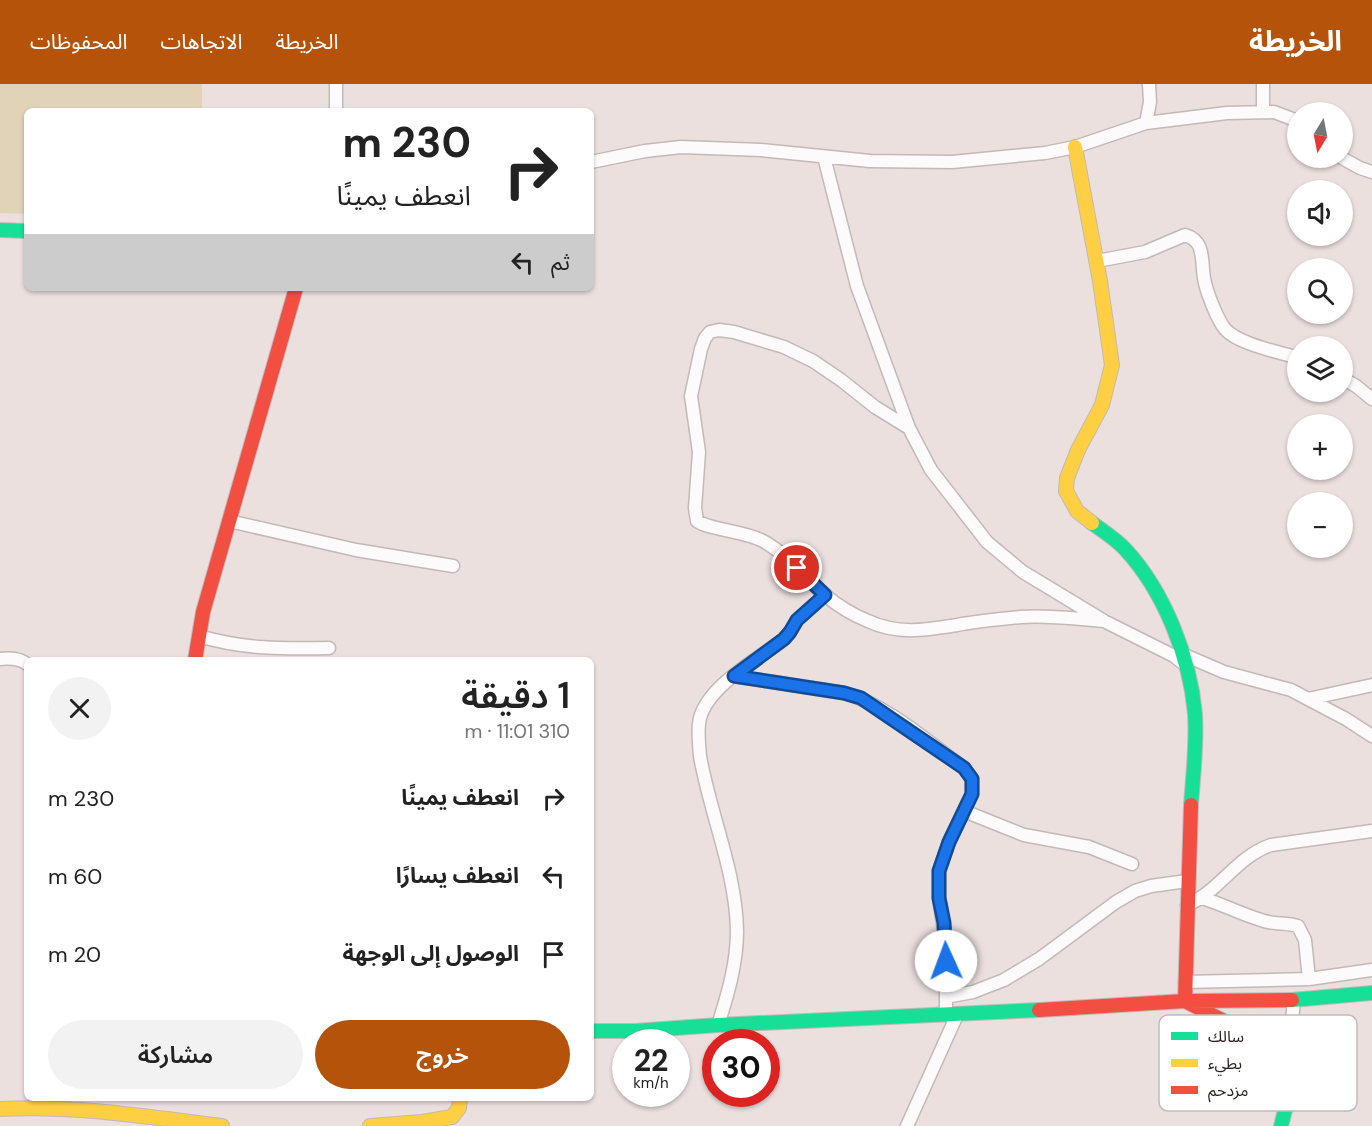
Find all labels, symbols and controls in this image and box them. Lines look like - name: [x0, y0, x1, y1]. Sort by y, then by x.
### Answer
- text: الخريطة: [1249, 23, 1342, 60]
- text: المحفوظات: [30, 28, 127, 56]
- text: الاتجاهات: [160, 28, 242, 56]
- text: الخريطة: [275, 28, 338, 56]
- north arrow: [1287, 102, 1353, 168]
- map controls: [1287, 102, 1353, 558]
- text: 230 m: [342, 115, 471, 170]
- icon: right: [492, 132, 570, 210]
- text: انعطف يمينًا: [336, 178, 471, 213]
- button: sound: [1287, 180, 1353, 246]
- icon: left: [506, 246, 539, 279]
- text: ثم: [551, 248, 570, 277]
- button: search: [1287, 258, 1353, 324]
- button: layers: [1287, 336, 1353, 402]
- button: +: [1287, 414, 1353, 480]
- button: −: [1287, 492, 1353, 558]
- pin: [771, 542, 822, 593]
- icon: arrive: [780, 551, 813, 584]
- text: 1 دقيقة: [461, 672, 570, 719]
- button: close: [48, 677, 111, 740]
- text: 310 m · 11:01: [464, 718, 570, 744]
- icon: right: [537, 782, 570, 815]
- text: انعطف يمينًا: [401, 783, 519, 812]
- text: 230 m: [48, 784, 114, 813]
- icon: left: [537, 860, 570, 893]
- text: انعطف يسارًا: [396, 861, 519, 890]
- text: 60 m: [48, 862, 102, 891]
- position arrow: [914, 929, 978, 993]
- icon: arrive: [537, 938, 570, 971]
- text: الوصول إلى الوجهة: [343, 939, 519, 968]
- text: 20 m: [48, 940, 101, 969]
- legend: [1159, 1015, 1357, 1111]
- button: مشاركة: [48, 1020, 303, 1089]
- button: خروج: [315, 1020, 570, 1089]
- text: سالك: [1208, 1026, 1244, 1047]
- speed limit sign: 30: [702, 1029, 780, 1107]
- text: 22: [634, 1041, 668, 1080]
- text: بطيء: [1208, 1053, 1242, 1076]
- text: km/h: [633, 1073, 669, 1093]
- text: مزدحم: [1208, 1080, 1248, 1103]

